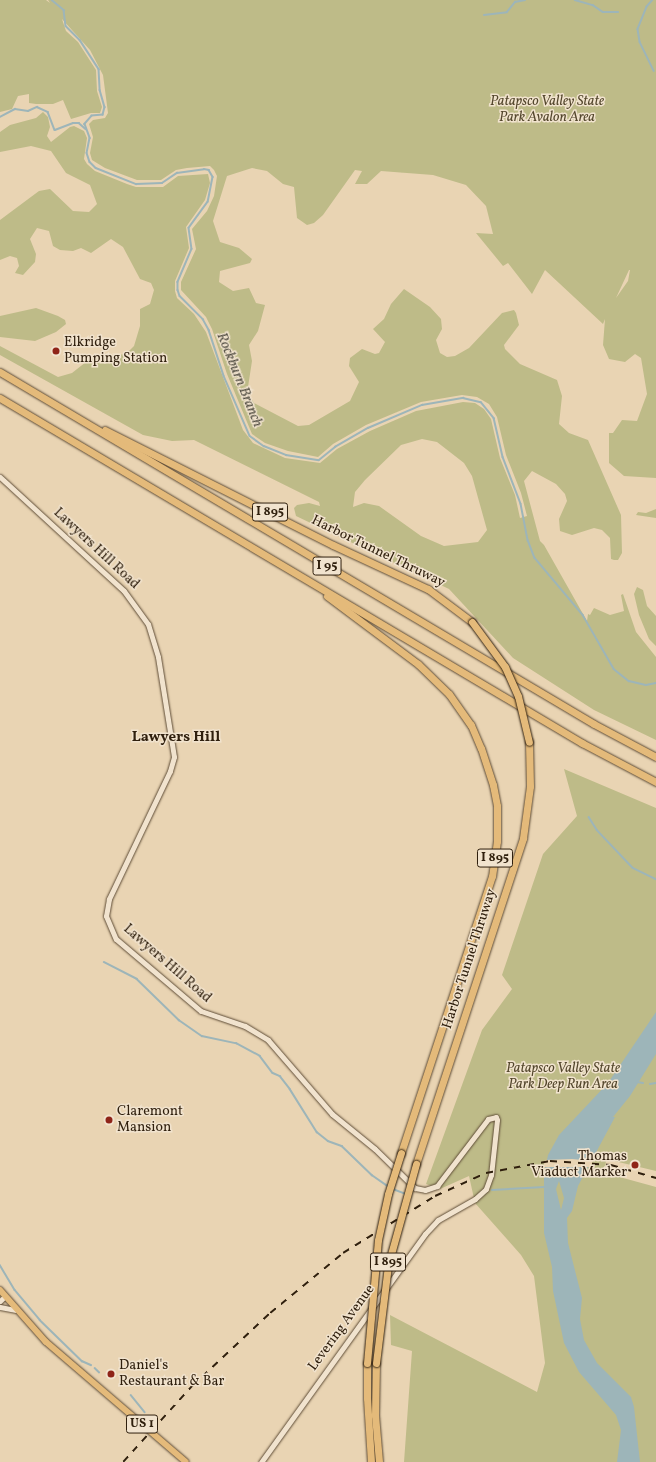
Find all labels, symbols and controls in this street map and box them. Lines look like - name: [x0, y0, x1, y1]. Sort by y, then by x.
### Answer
- park label: Patapsco Valley State Park Avalon Area: [490, 94, 604, 126]
- water label: Rockburn Branch: [212, 330, 266, 430]
- place label: Elkridge Pumping Station: [64, 335, 167, 368]
- marker: Elkridge Pumping Station: [51, 346, 61, 356]
- road number: I 895: [251, 501, 289, 523]
- street label: Lawyers Hill Road: [49, 505, 143, 593]
- street label: Harbor Tunnel Thruway: [308, 512, 448, 592]
- road number: I 95: [312, 555, 342, 577]
- district label: Lawyers Hill: [132, 729, 220, 747]
- road number: I 895: [476, 847, 514, 869]
- street label: Harbor Tunnel Thruway: [439, 886, 501, 1032]
- street label: Lawyers Hill Road: [119, 921, 215, 1007]
- park label: Patapsco Valley State Park Deep Run Area: [506, 1061, 620, 1094]
- place label: Claremont Mansion: [117, 1104, 183, 1136]
- marker: Claremont Mansion: [104, 1115, 114, 1125]
- place label: Thomas Viaduct Marker: [531, 1149, 627, 1182]
- marker: Thomas Viaduct Marker: [630, 1160, 640, 1170]
- road number: I 895: [369, 1251, 407, 1273]
- street label: Levering Avenue: [305, 1282, 379, 1374]
- place label: Daniel's Restaurant & Bar: [119, 1358, 224, 1390]
- marker: Daniel's Restaurant & Bar: [106, 1369, 116, 1379]
- road number: US 1: [126, 1413, 158, 1435]

